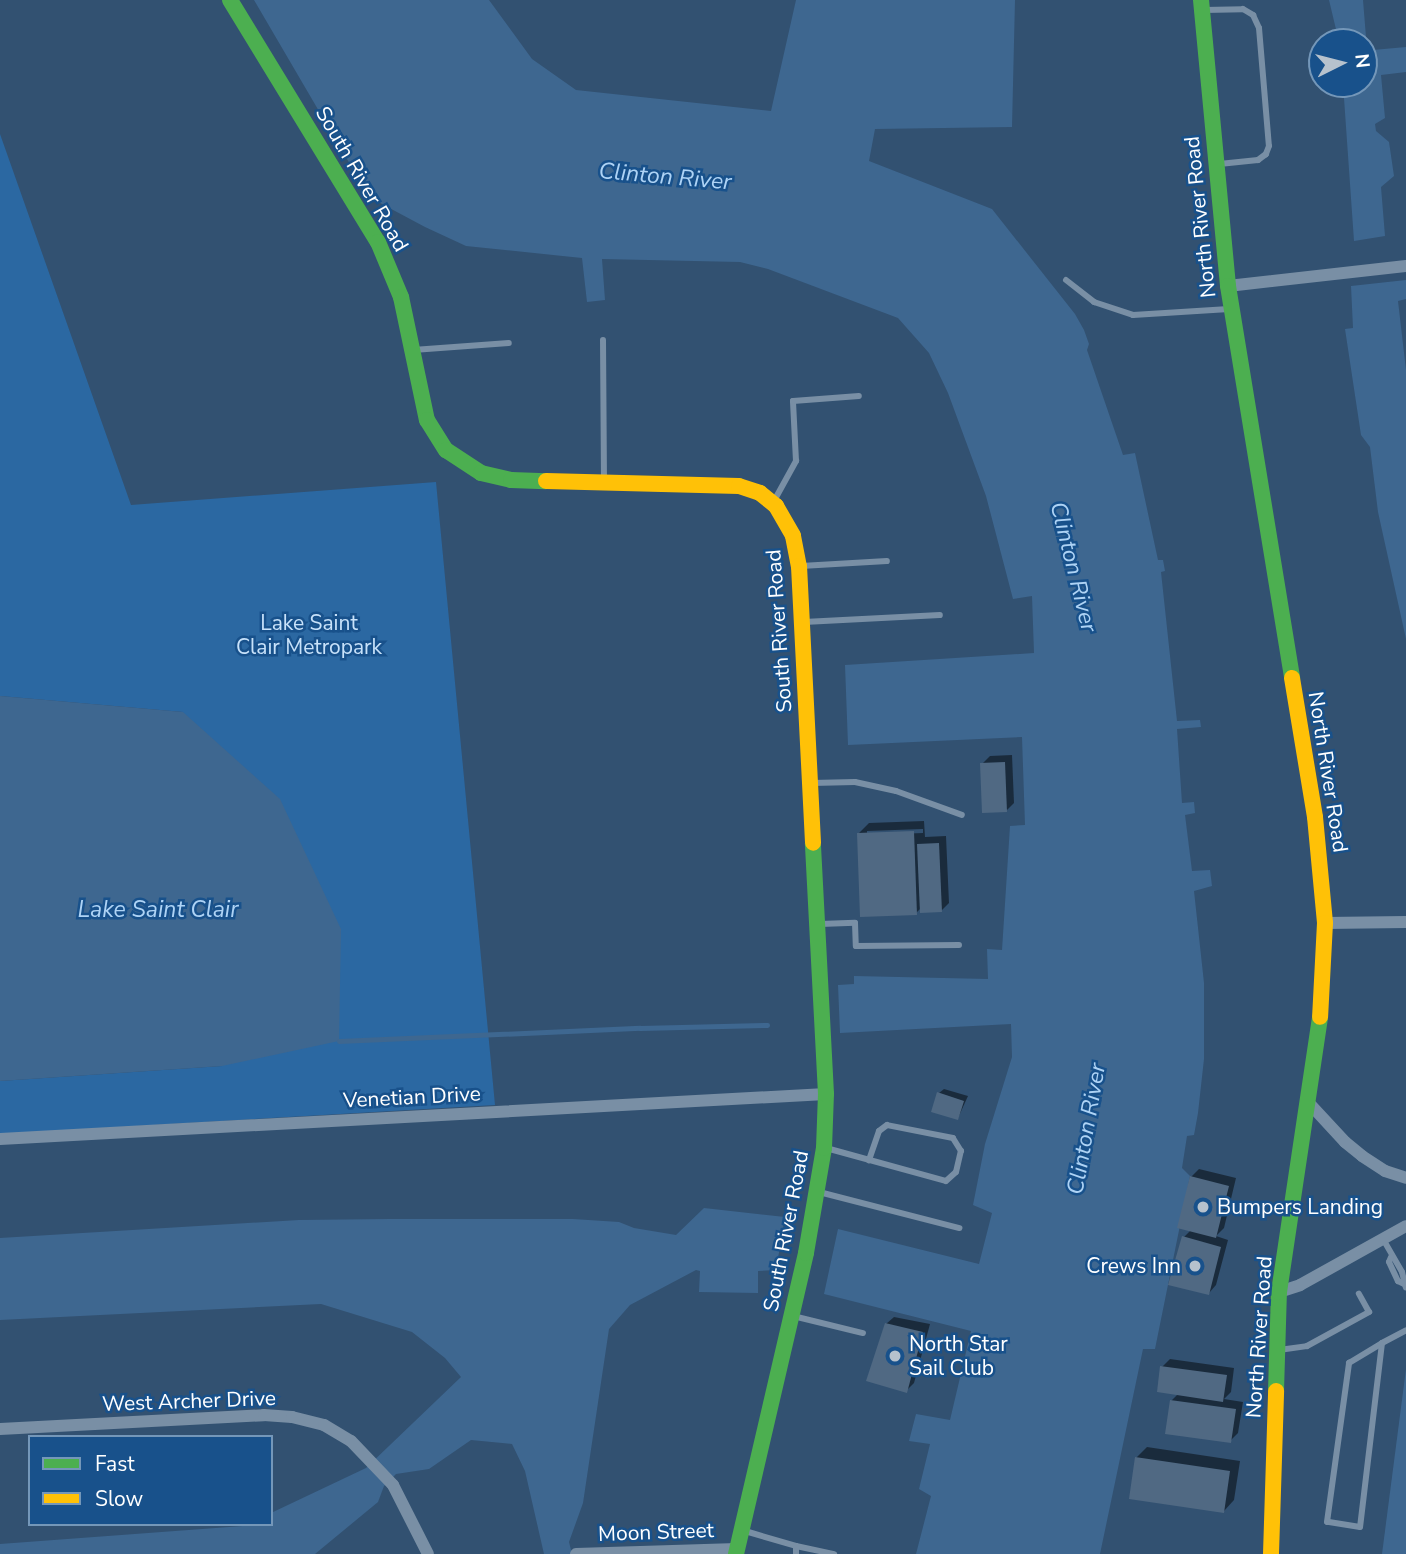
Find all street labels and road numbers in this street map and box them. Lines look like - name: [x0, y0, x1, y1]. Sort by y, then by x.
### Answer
- street label: South River Road: [310, 102, 414, 256]
- street label: North River Road: [1179, 135, 1221, 299]
- street label: South River Road: [761, 549, 797, 713]
- street label: North River Road: [1303, 690, 1353, 854]
- street label: Venetian Drive: [342, 1081, 482, 1113]
- street label: South River Road: [758, 1148, 814, 1314]
- street label: North River Road: [1241, 1255, 1277, 1419]
- street label: West Archer Drive: [102, 1385, 276, 1417]
- street label: Moon Street: [598, 1517, 714, 1547]

